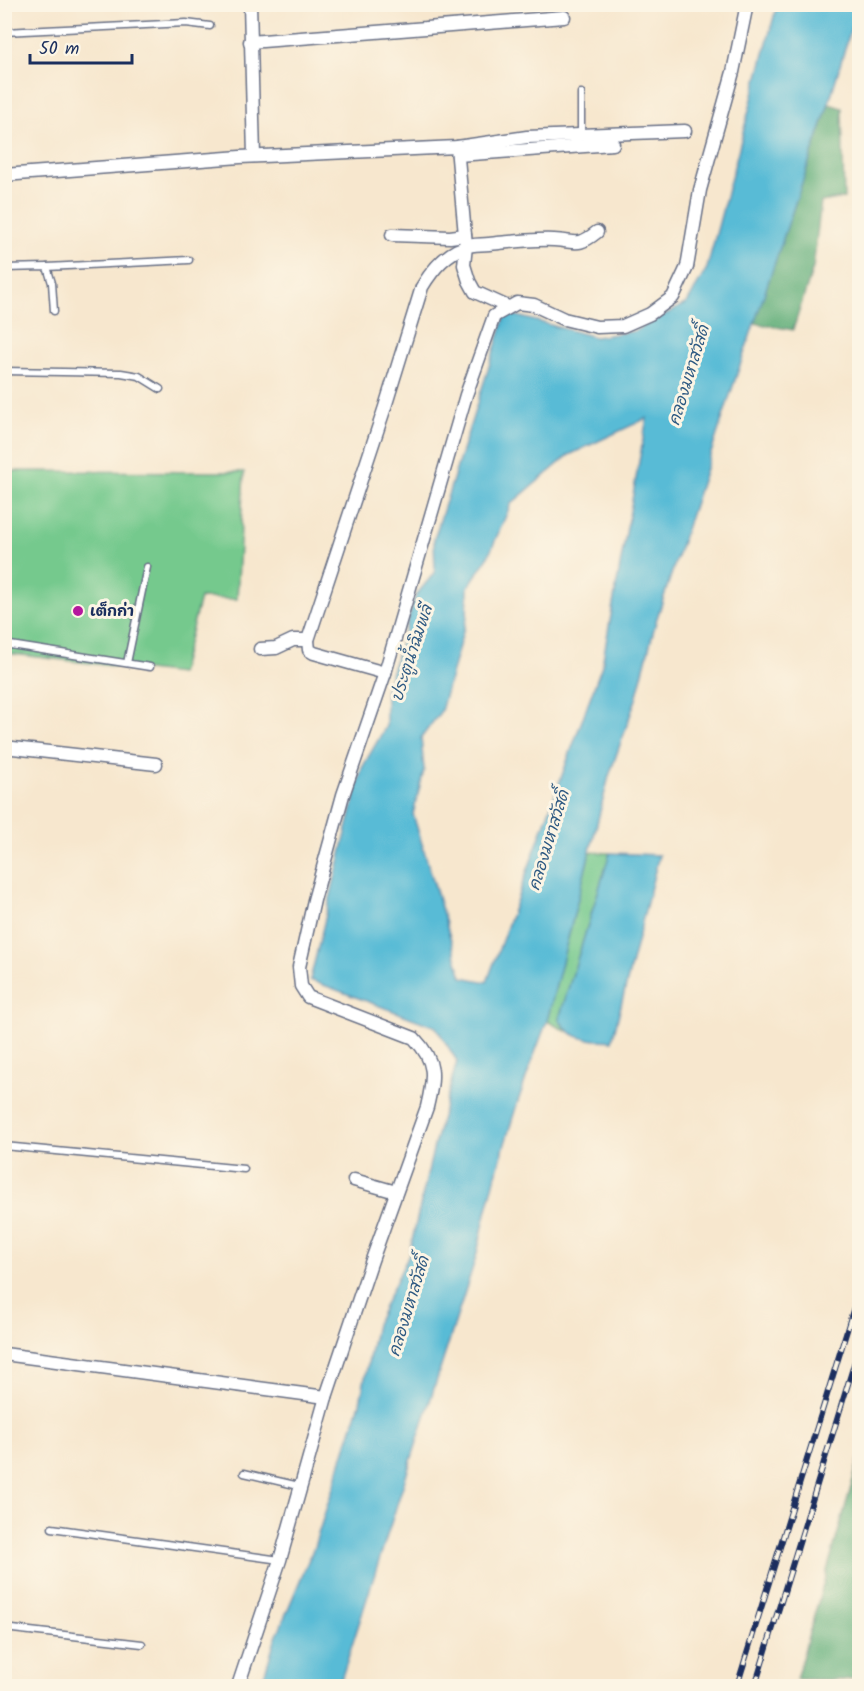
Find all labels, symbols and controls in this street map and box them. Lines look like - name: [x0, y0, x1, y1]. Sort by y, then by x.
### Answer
- scale bar: [30, 27, 132, 65]
- text: 50 m: [39, 35, 79, 64]
- water label: คลองมหาสวัสดิ์: [659, 317, 718, 429]
- water label: ประตูน้ำฉิมพลี: [382, 598, 441, 705]
- place label: เต็กก่า: [90, 600, 134, 624]
- marker: เต็กก่า: [71, 604, 85, 618]
- water label: คลองมหาสวัสดิ์: [519, 782, 578, 894]
- water label: คลองมหาสวัสดิ์: [379, 1248, 438, 1360]

